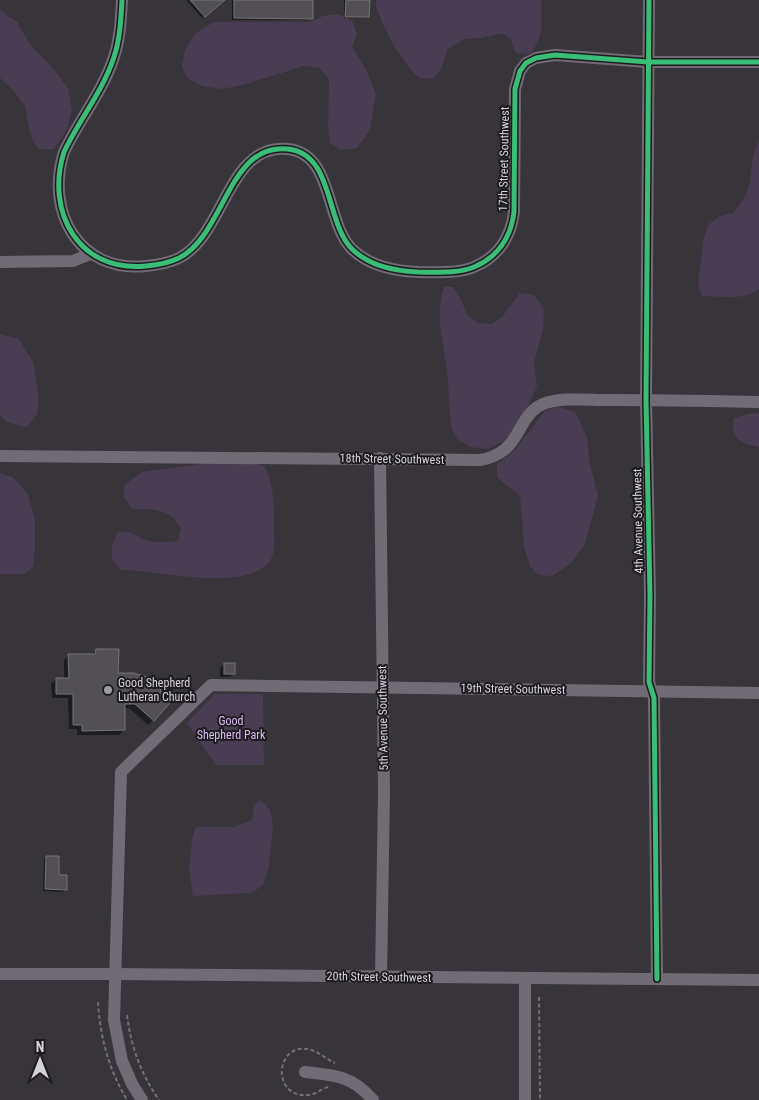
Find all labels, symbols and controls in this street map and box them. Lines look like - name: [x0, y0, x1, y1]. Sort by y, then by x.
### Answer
- street label: 17th Street Southwest: [496, 106, 512, 211]
- street label: 18th Street Southwest: [340, 451, 445, 467]
- street label: 4th Avenue Southwest: [630, 468, 646, 574]
- street label: 5th Avenue Southwest: [375, 665, 391, 771]
- place label: Good Shepherd Lutheran Church: [118, 676, 195, 704]
- street label: 19th Street Southwest: [461, 681, 566, 697]
- marker: Good Shepherd Lutheran Church: [102, 684, 114, 696]
- park label: Good Shepherd Park: [197, 714, 266, 742]
- street label: 20th Street Southwest: [327, 969, 432, 985]
- north arrow: [15, 1035, 65, 1085]
- text: N: [36, 1039, 44, 1055]

